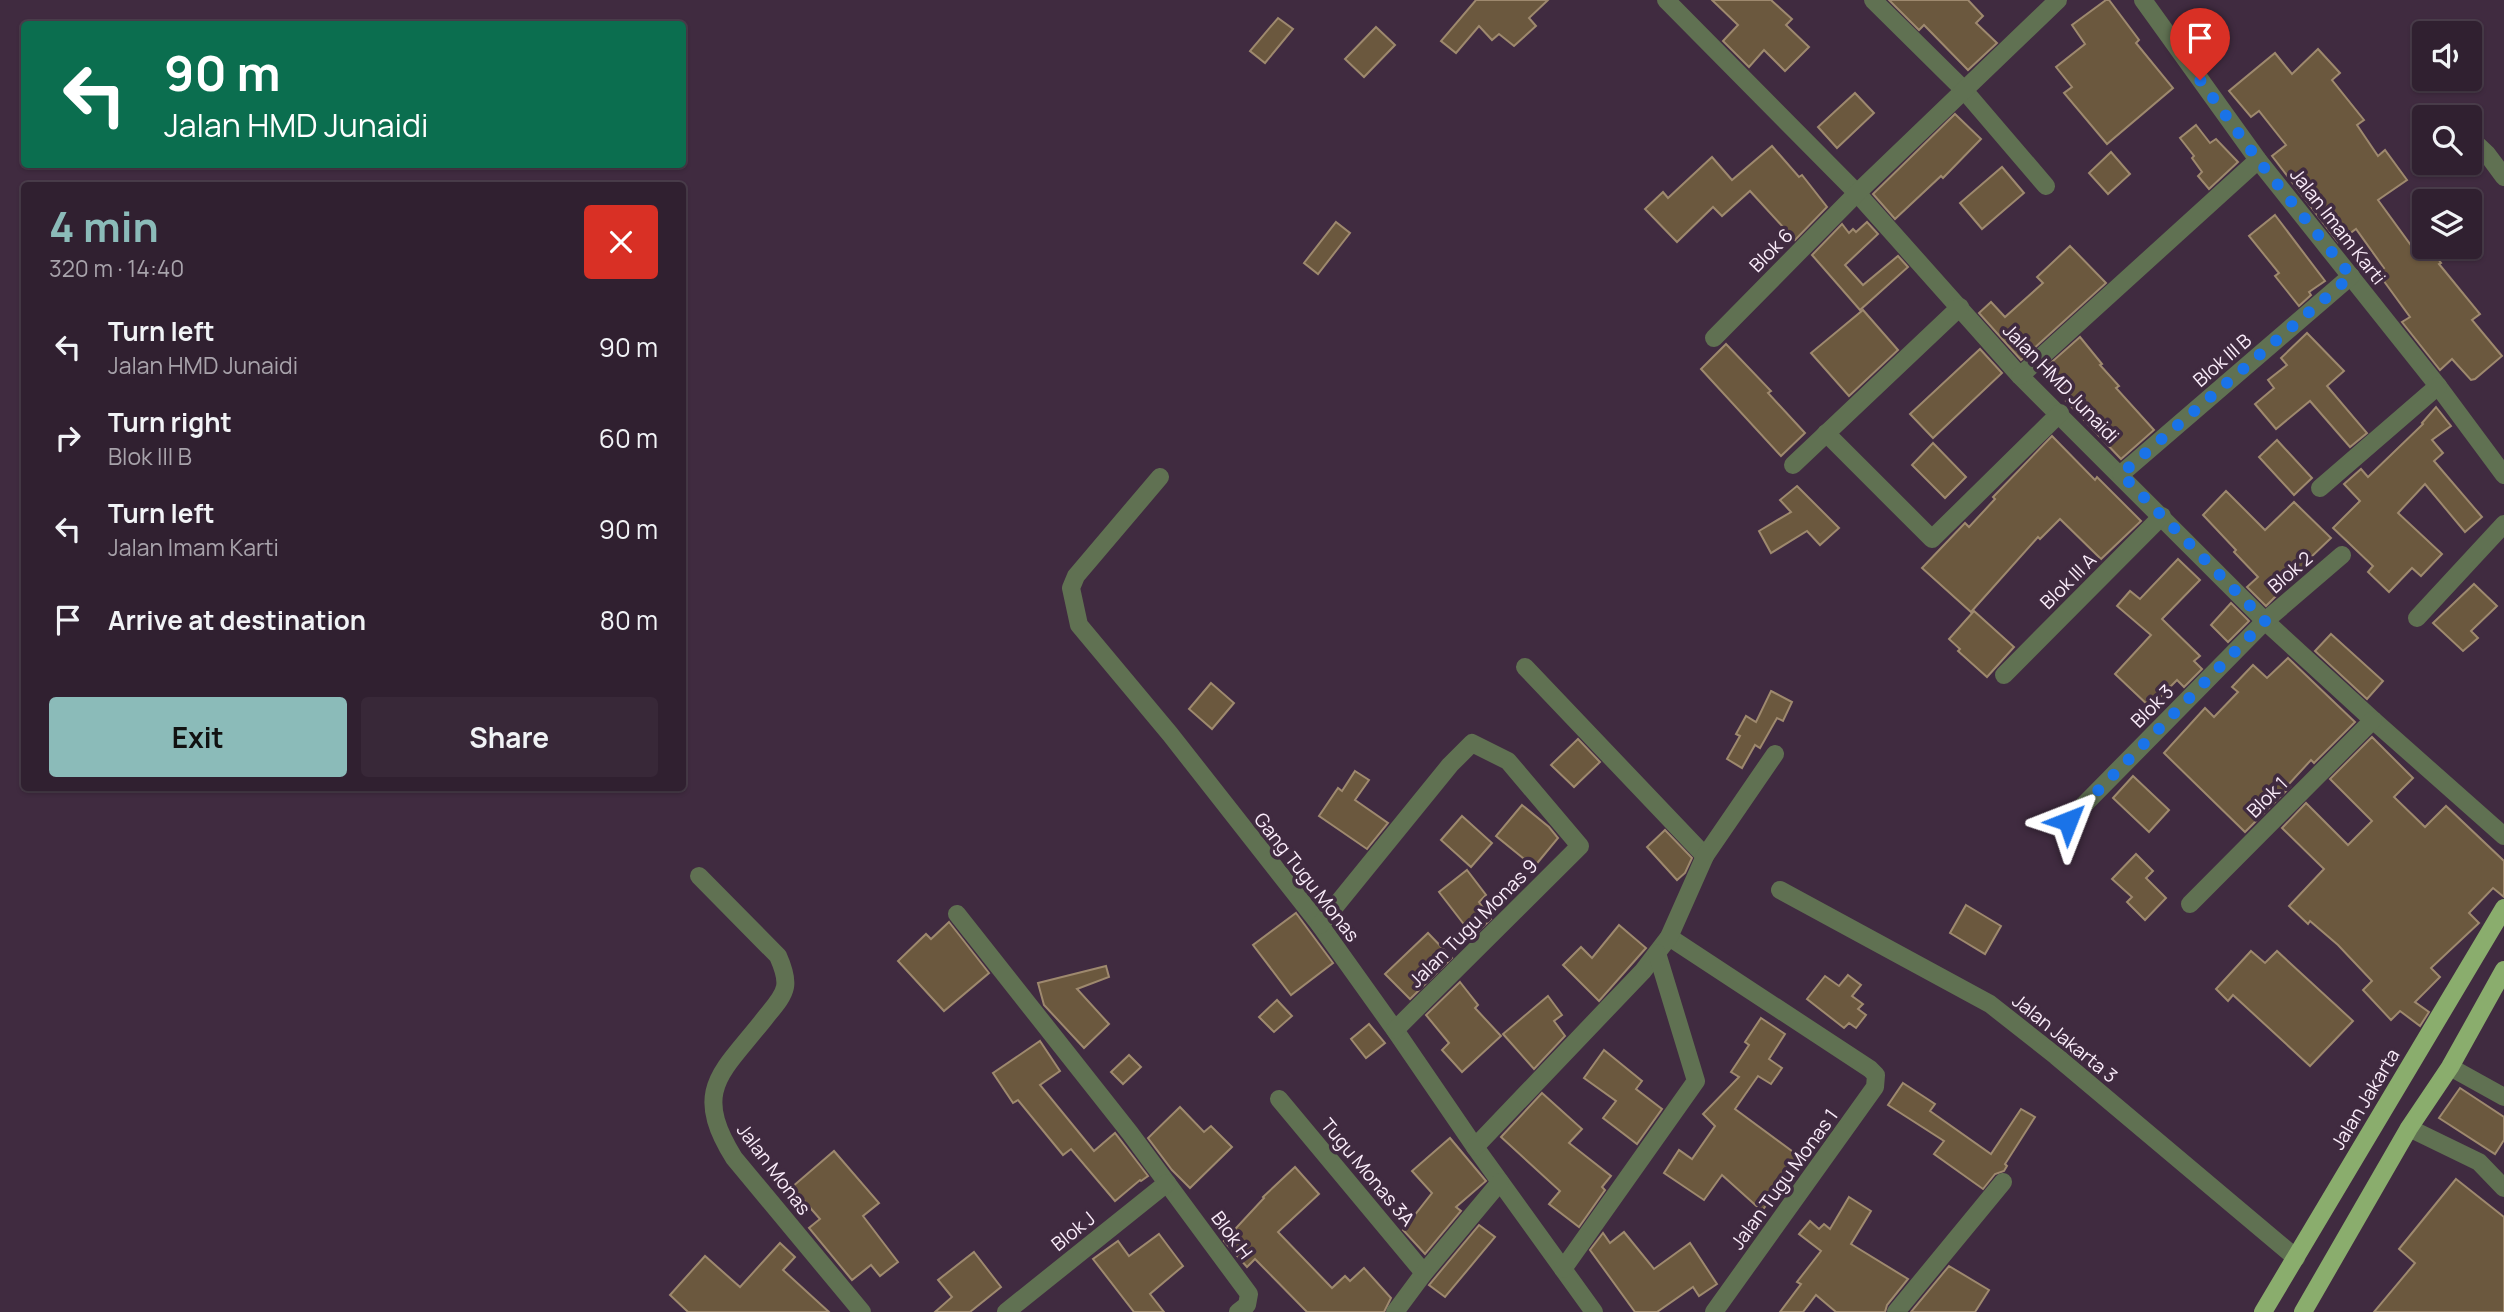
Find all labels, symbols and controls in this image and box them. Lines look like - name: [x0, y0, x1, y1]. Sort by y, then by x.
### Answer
- pin: [2170, 8, 2230, 80]
- icon: arrive: [2181, 19, 2219, 57]
- map controls: [2412, 21, 2482, 259]
- button: sound: [2412, 21, 2482, 91]
- text: 90 m: [164, 39, 281, 106]
- icon: left: [49, 49, 140, 140]
- text: Jalan HMD Junaidi: [164, 103, 428, 147]
- button: search: [2412, 105, 2482, 175]
- street label: Jalan Imam Karti: [2284, 162, 2392, 290]
- button: layers: [2412, 189, 2482, 259]
- text: 4 min: [49, 197, 159, 255]
- button: close: [584, 205, 658, 279]
- street label: Blok 6: [1743, 222, 1799, 278]
- text: 320 m · 14:40: [49, 252, 184, 284]
- text: Turn left: [108, 313, 215, 349]
- street label: Jalan HMD Junaidi: [1997, 317, 2125, 449]
- street label: Blok III B: [2187, 327, 2257, 393]
- icon: left: [49, 328, 87, 366]
- text: 90 m: [599, 329, 658, 365]
- text: Jalan HMD Junaidi: [108, 349, 298, 381]
- text: Turn right: [108, 404, 232, 440]
- icon: right: [49, 419, 87, 457]
- text: 60 m: [599, 420, 658, 456]
- text: Blok III B: [108, 440, 192, 472]
- text: Turn left: [108, 495, 215, 531]
- icon: left: [49, 510, 87, 548]
- text: 90 m: [599, 511, 658, 547]
- text: Jalan Imam Karti: [108, 531, 279, 563]
- street label: Blok 2: [2262, 545, 2318, 599]
- street label: Blok III A: [2034, 547, 2102, 615]
- icon: arrive: [49, 601, 87, 639]
- text: Arrive at destination: [108, 602, 366, 638]
- text: 80 m: [600, 602, 658, 638]
- street label: Blok 3: [2125, 679, 2179, 733]
- button: Exit: [49, 697, 347, 777]
- button: Share: [361, 697, 658, 777]
- street label: Blok 1: [2241, 771, 2293, 823]
- position arrow: [2031, 784, 2105, 858]
- street label: Gang Tugu Monas: [1248, 807, 1366, 947]
- street label: Jalan Tugu Monas 9: [1403, 853, 1543, 993]
- street label: Jalan Jakarta 3: [2007, 988, 2123, 1088]
- street label: Jalan Jakarta: [2325, 1044, 2405, 1154]
- street label: Jalan Tugu Monas 1: [1724, 1104, 1844, 1254]
- street label: Tugu Monas 3A: [1315, 1113, 1421, 1231]
- street label: Jalan Monas: [731, 1118, 817, 1220]
- street label: Blok J: [1046, 1205, 1100, 1257]
- street label: Blok H: [1206, 1206, 1258, 1264]

